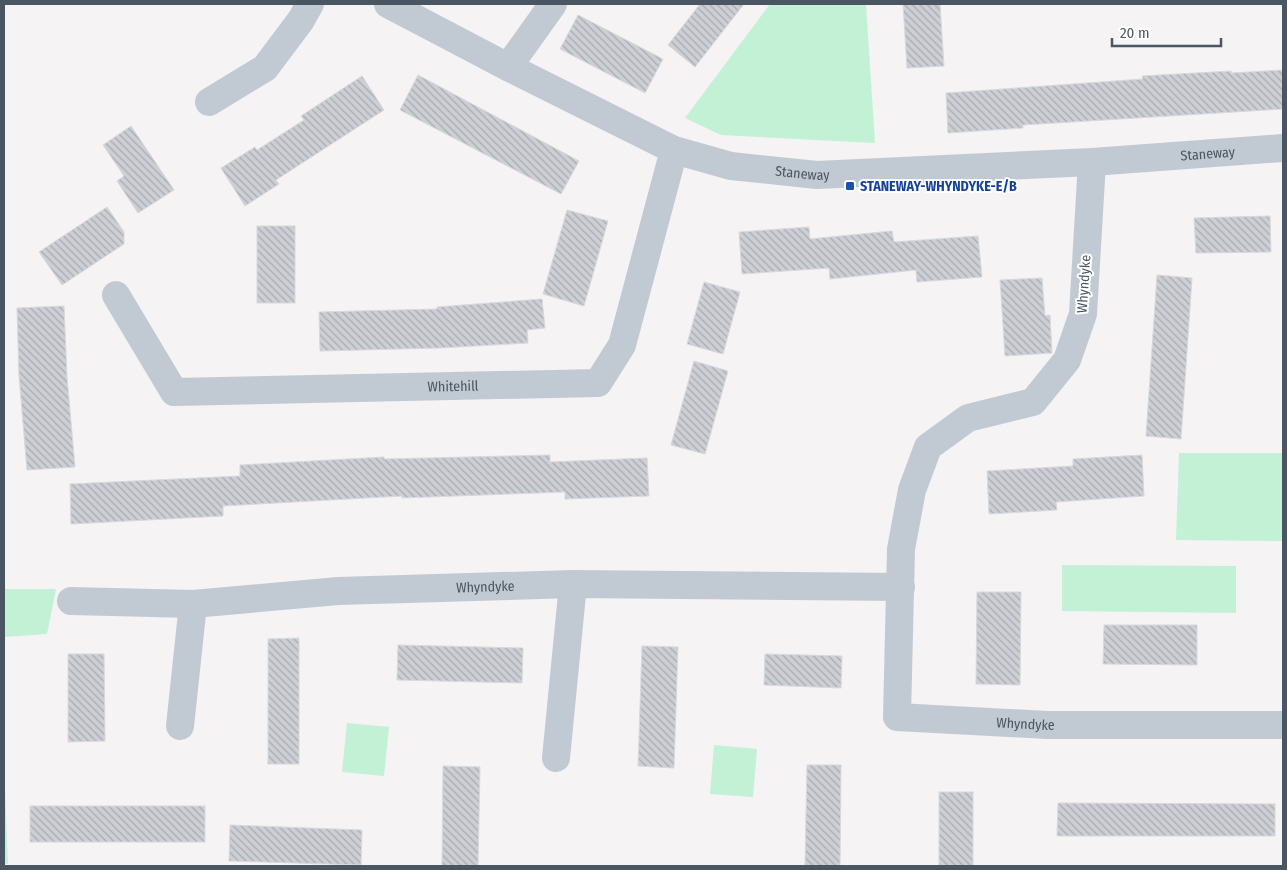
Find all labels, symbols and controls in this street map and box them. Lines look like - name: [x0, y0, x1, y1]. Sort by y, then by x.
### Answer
- scale bar: [1112, 15, 1221, 47]
- text: 20 m: [1120, 24, 1150, 42]
- street label: Staneway: [1180, 143, 1236, 164]
- street label: Staneway: [774, 162, 831, 184]
- place label: STANEWAY-WHYNDYKE-E/B: [860, 178, 1017, 195]
- marker: STANEWAY-WHYNDYKE-E/B: [844, 180, 856, 192]
- street label: Whyndyke: [1073, 254, 1095, 314]
- street label: Whitehill: [427, 377, 479, 395]
- street label: Whyndyke: [456, 577, 515, 596]
- street label: Whyndyke: [996, 714, 1055, 734]

